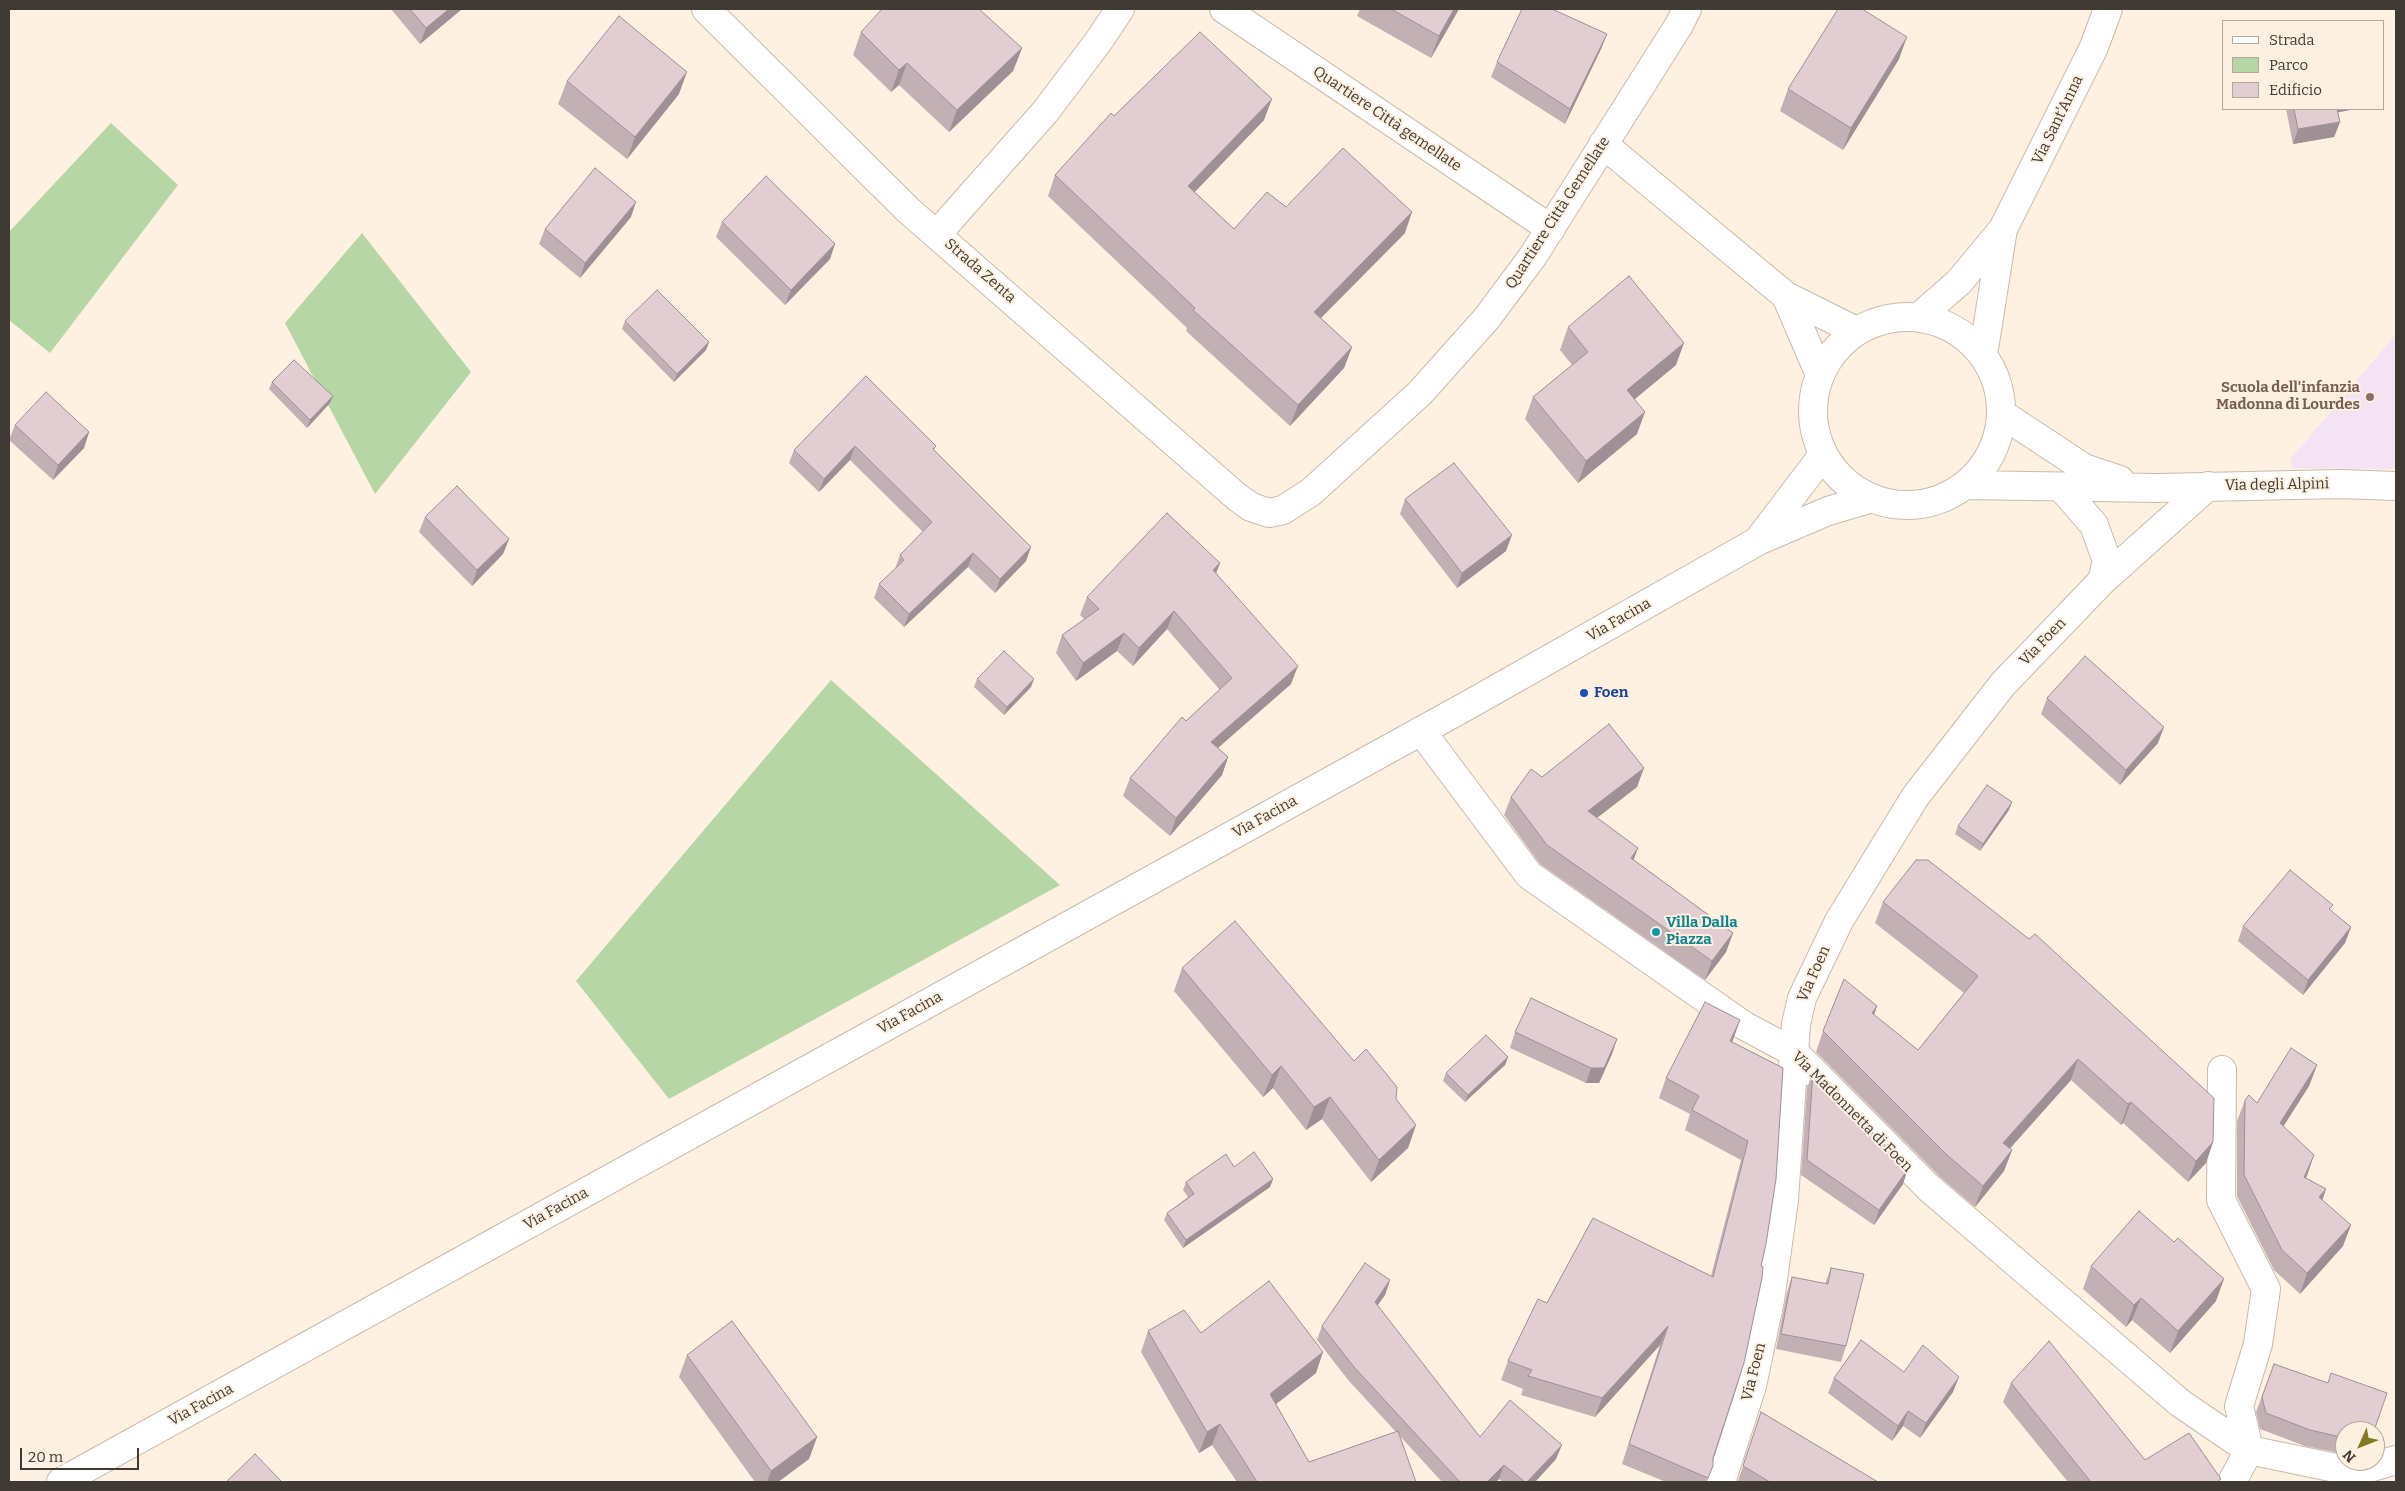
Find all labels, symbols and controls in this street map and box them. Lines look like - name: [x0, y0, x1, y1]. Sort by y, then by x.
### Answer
- legend: [2222, 20, 2385, 110]
- text: Strada: [2269, 31, 2315, 49]
- text: Parco: [2269, 56, 2308, 74]
- street label: Quartiere Città gemellate: [1309, 62, 1465, 176]
- street label: Via Sant'Anna: [2029, 73, 2087, 167]
- text: Edificio: [2269, 81, 2322, 99]
- street label: Quartiere Città Gemellate: [1502, 133, 1614, 293]
- street label: Strada Zenta: [941, 235, 1019, 307]
- place label: Scuola dell'infanzia Madonna di Lourdes: [2216, 379, 2360, 414]
- marker: Scuola dell'infanzia Madonna di Lourdes: [2364, 391, 2376, 403]
- street label: Via degli Alpini: [2225, 475, 2329, 495]
- street label: Via Facina: [1584, 594, 1654, 646]
- street label: Via Foen: [2016, 614, 2070, 670]
- place label: Foen: [1594, 684, 1628, 702]
- marker: Foen: [1578, 687, 1590, 699]
- street label: Via Facina: [1230, 792, 1300, 842]
- place label: Villa Dalla Piazza: [1666, 914, 1738, 949]
- marker: Villa Dalla Piazza: [1650, 926, 1662, 938]
- street label: Via Foen: [1794, 943, 1834, 1005]
- street label: Via Facina: [875, 988, 945, 1038]
- street label: Via Madonnetta di Foen: [1788, 1048, 1916, 1176]
- street label: Via Facina: [521, 1184, 591, 1234]
- street label: Via Foen: [1738, 1341, 1770, 1403]
- street label: Via Facina: [166, 1380, 236, 1430]
- north arrow: [2335, 1421, 2385, 1471]
- scale bar: [22, 1438, 141, 1470]
- text: N: [2340, 1446, 2359, 1466]
- text: 20 m: [28, 1448, 63, 1466]

